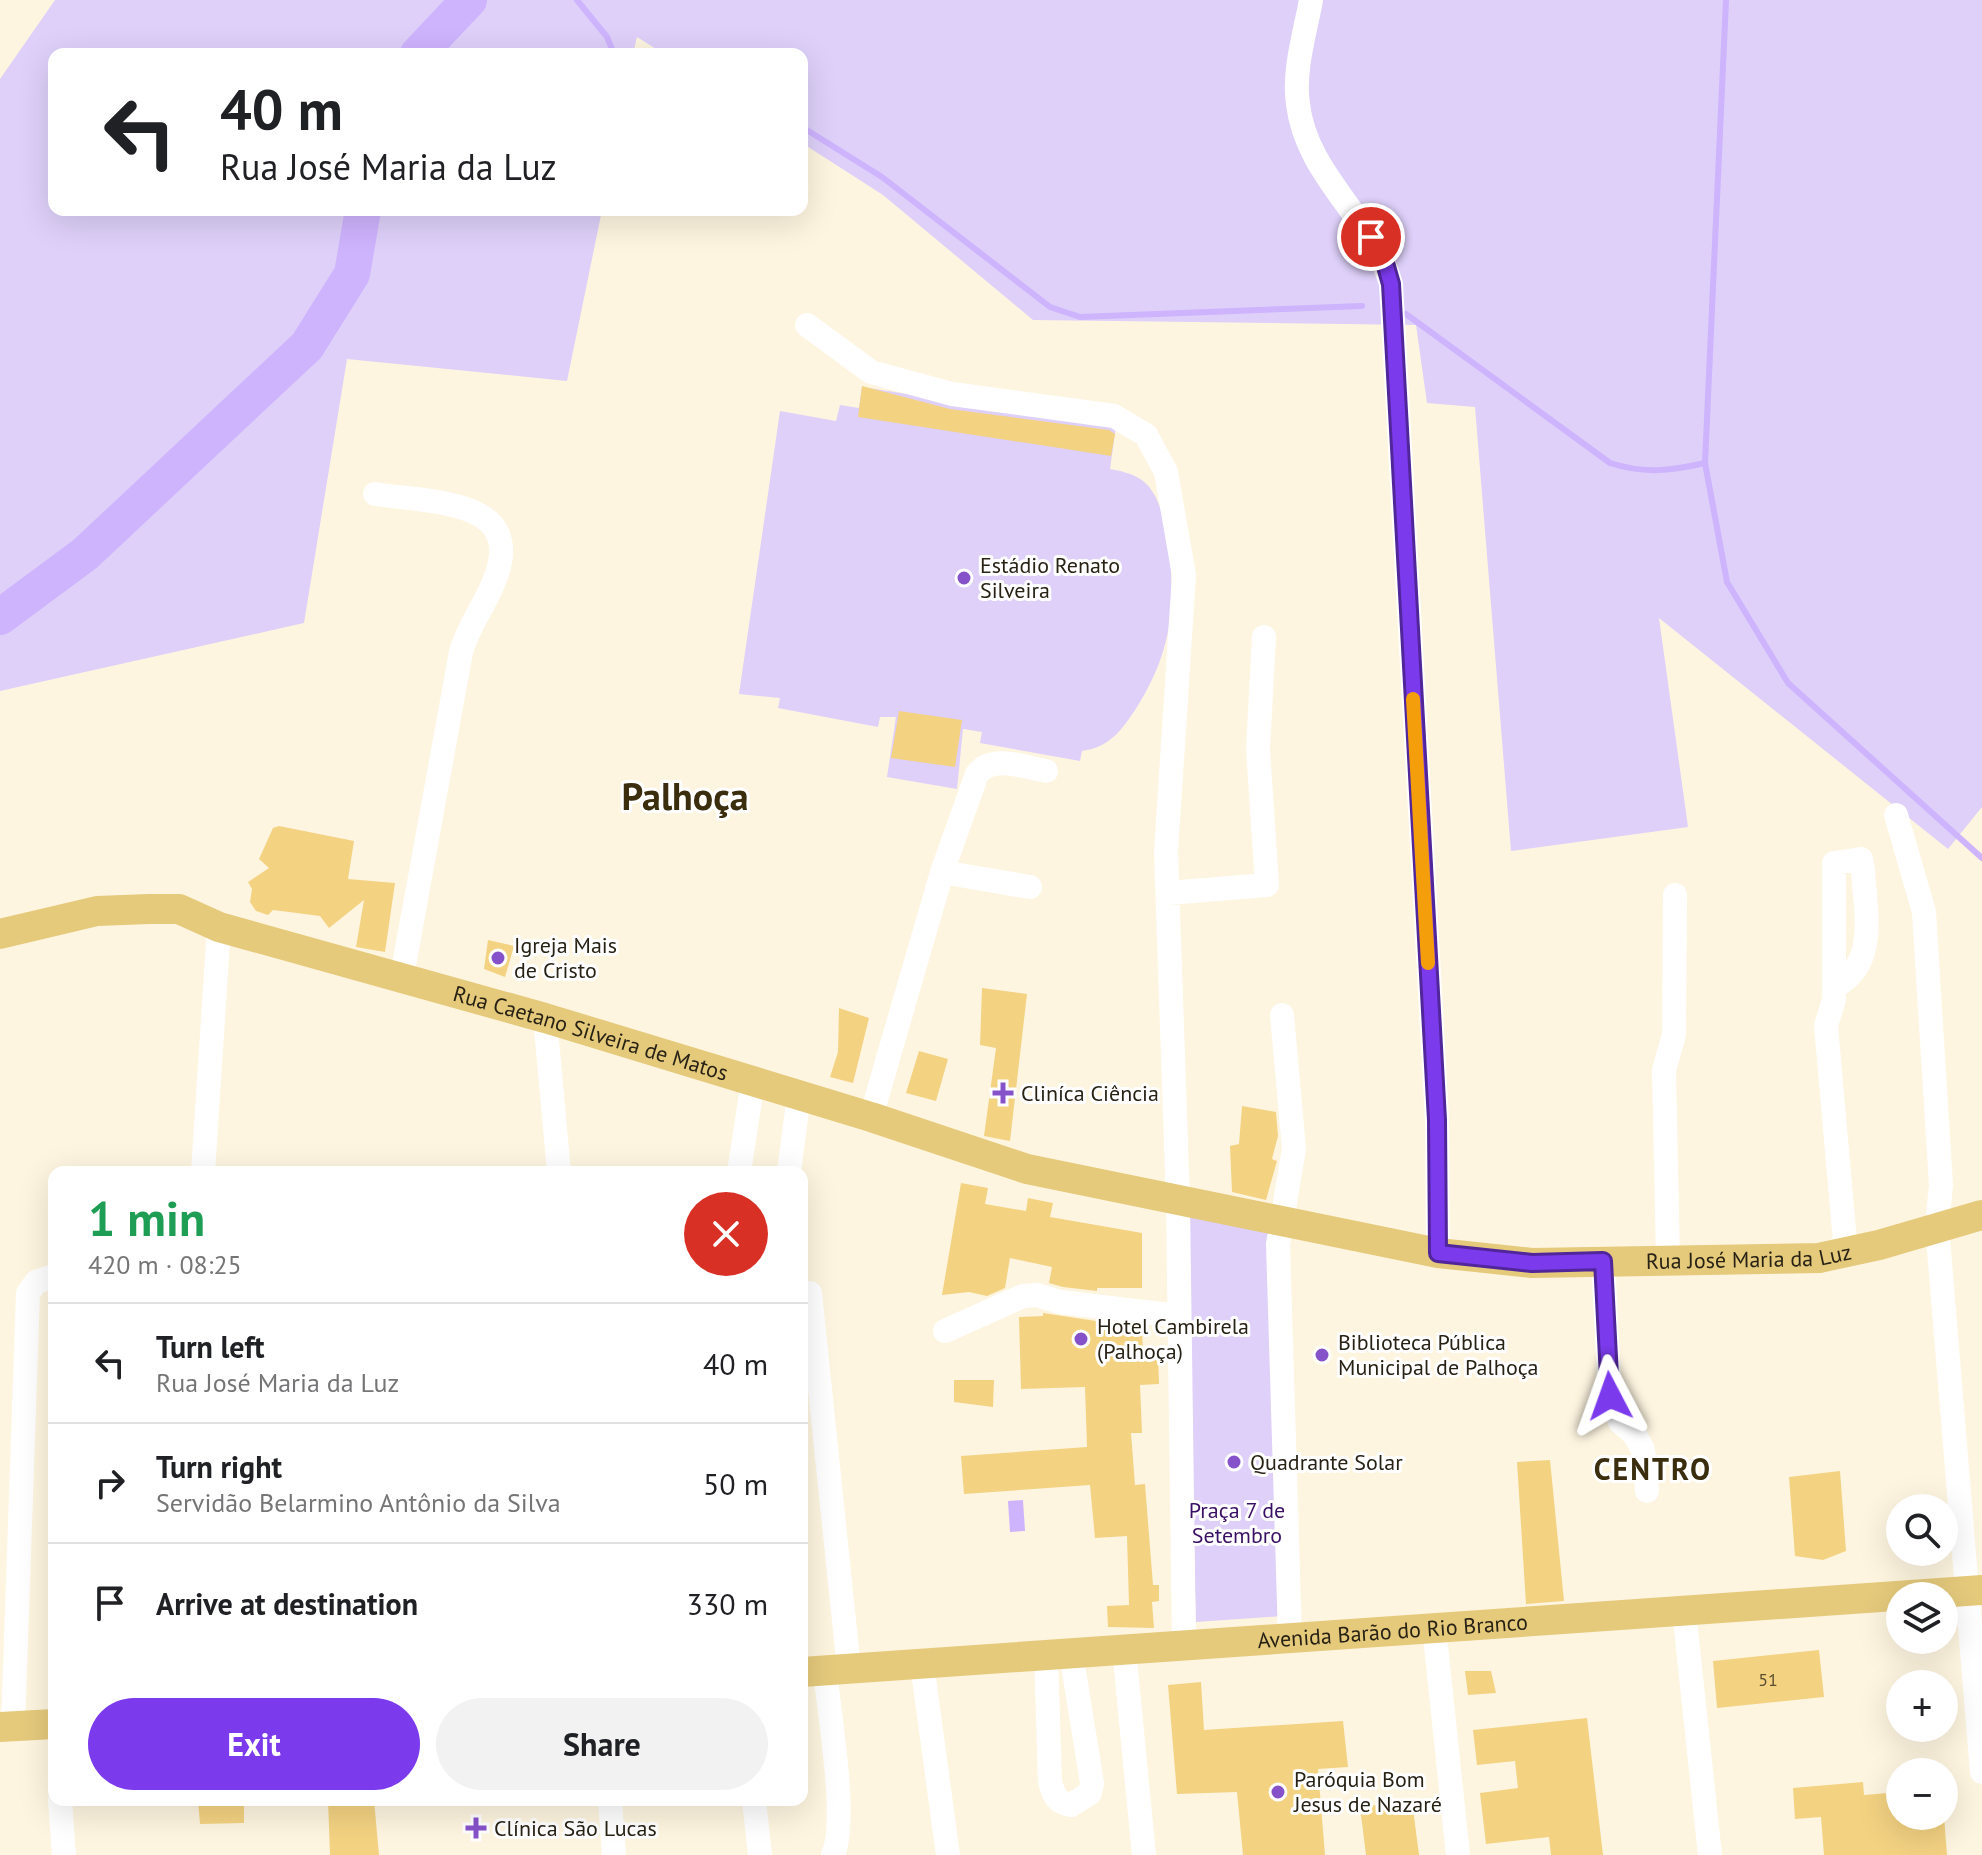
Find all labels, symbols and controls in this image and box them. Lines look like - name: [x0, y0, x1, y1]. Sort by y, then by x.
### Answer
- text: 40 m: [220, 73, 343, 145]
- icon: left: [88, 80, 192, 184]
- text: Rua José Maria da Luz: [220, 143, 557, 190]
- pin: [1337, 203, 1405, 271]
- icon: arrive: [1349, 215, 1393, 259]
- place label: Estádio Renato Silveira: [980, 551, 1120, 604]
- marker: Estádio Renato Silveira: [955, 569, 973, 587]
- district label: Palhoça: [621, 771, 749, 820]
- place label: Igreja Mais de Cristo: [514, 931, 617, 984]
- marker: Igreja Mais de Cristo: [489, 949, 507, 967]
- street label: Rua Caetano Silveira de Matos: [450, 979, 731, 1087]
- place label: Cliníca Ciência: [1021, 1079, 1159, 1107]
- marker: Cliníca Ciência: [992, 1082, 1014, 1104]
- text: 1 min: [88, 1187, 205, 1249]
- button: close: [684, 1192, 768, 1276]
- street label: Rua José Maria da Luz: [1646, 1237, 1854, 1275]
- text: 420 m · 08:25: [88, 1248, 242, 1281]
- place label: Hotel Cambirela (Palhoça): [1097, 1312, 1249, 1365]
- text: Turn left: [156, 1327, 264, 1366]
- place label: Biblioteca Pública Municipal de Palhoça: [1338, 1328, 1539, 1381]
- marker: Hotel Cambirela (Palhoça): [1072, 1330, 1090, 1348]
- icon: left: [88, 1341, 132, 1385]
- text: 40 m: [703, 1344, 768, 1383]
- marker: Biblioteca Pública Municipal de Palhoça: [1313, 1346, 1331, 1364]
- position arrow: [1568, 1354, 1652, 1438]
- text: Rua José Maria da Luz: [156, 1366, 399, 1399]
- text: Turn right: [156, 1447, 282, 1486]
- place label: Quadrante Solar: [1250, 1448, 1403, 1476]
- district label: CENTRO: [1594, 1449, 1712, 1488]
- marker: Quadrante Solar: [1225, 1453, 1243, 1471]
- icon: right: [88, 1461, 132, 1505]
- text: 50 m: [703, 1464, 768, 1503]
- text: Servidão Belarmino Antônio da Silva: [156, 1486, 561, 1519]
- map controls: [1886, 1494, 1958, 1830]
- button: search: [1886, 1494, 1958, 1566]
- park label: Praça 7 de Setembro: [1189, 1496, 1285, 1549]
- icon: arrive: [88, 1581, 132, 1625]
- button: layers: [1886, 1582, 1958, 1654]
- text: Arrive at destination: [156, 1584, 418, 1623]
- text: 330 m: [687, 1584, 768, 1623]
- street label: Avenida Barão do Rio Branco: [1257, 1608, 1529, 1654]
- house number: 51: [1758, 1668, 1778, 1691]
- button: +: [1886, 1670, 1958, 1742]
- button: Exit: [88, 1698, 420, 1790]
- button: Share: [436, 1698, 768, 1790]
- button: −: [1886, 1758, 1958, 1830]
- place label: Paróquia Bom Jesus de Nazaré: [1293, 1765, 1442, 1818]
- marker: Paróquia Bom Jesus de Nazaré: [1269, 1783, 1287, 1801]
- place label: Clínica São Lucas: [494, 1814, 657, 1842]
- marker: Clínica São Lucas: [465, 1817, 487, 1839]

